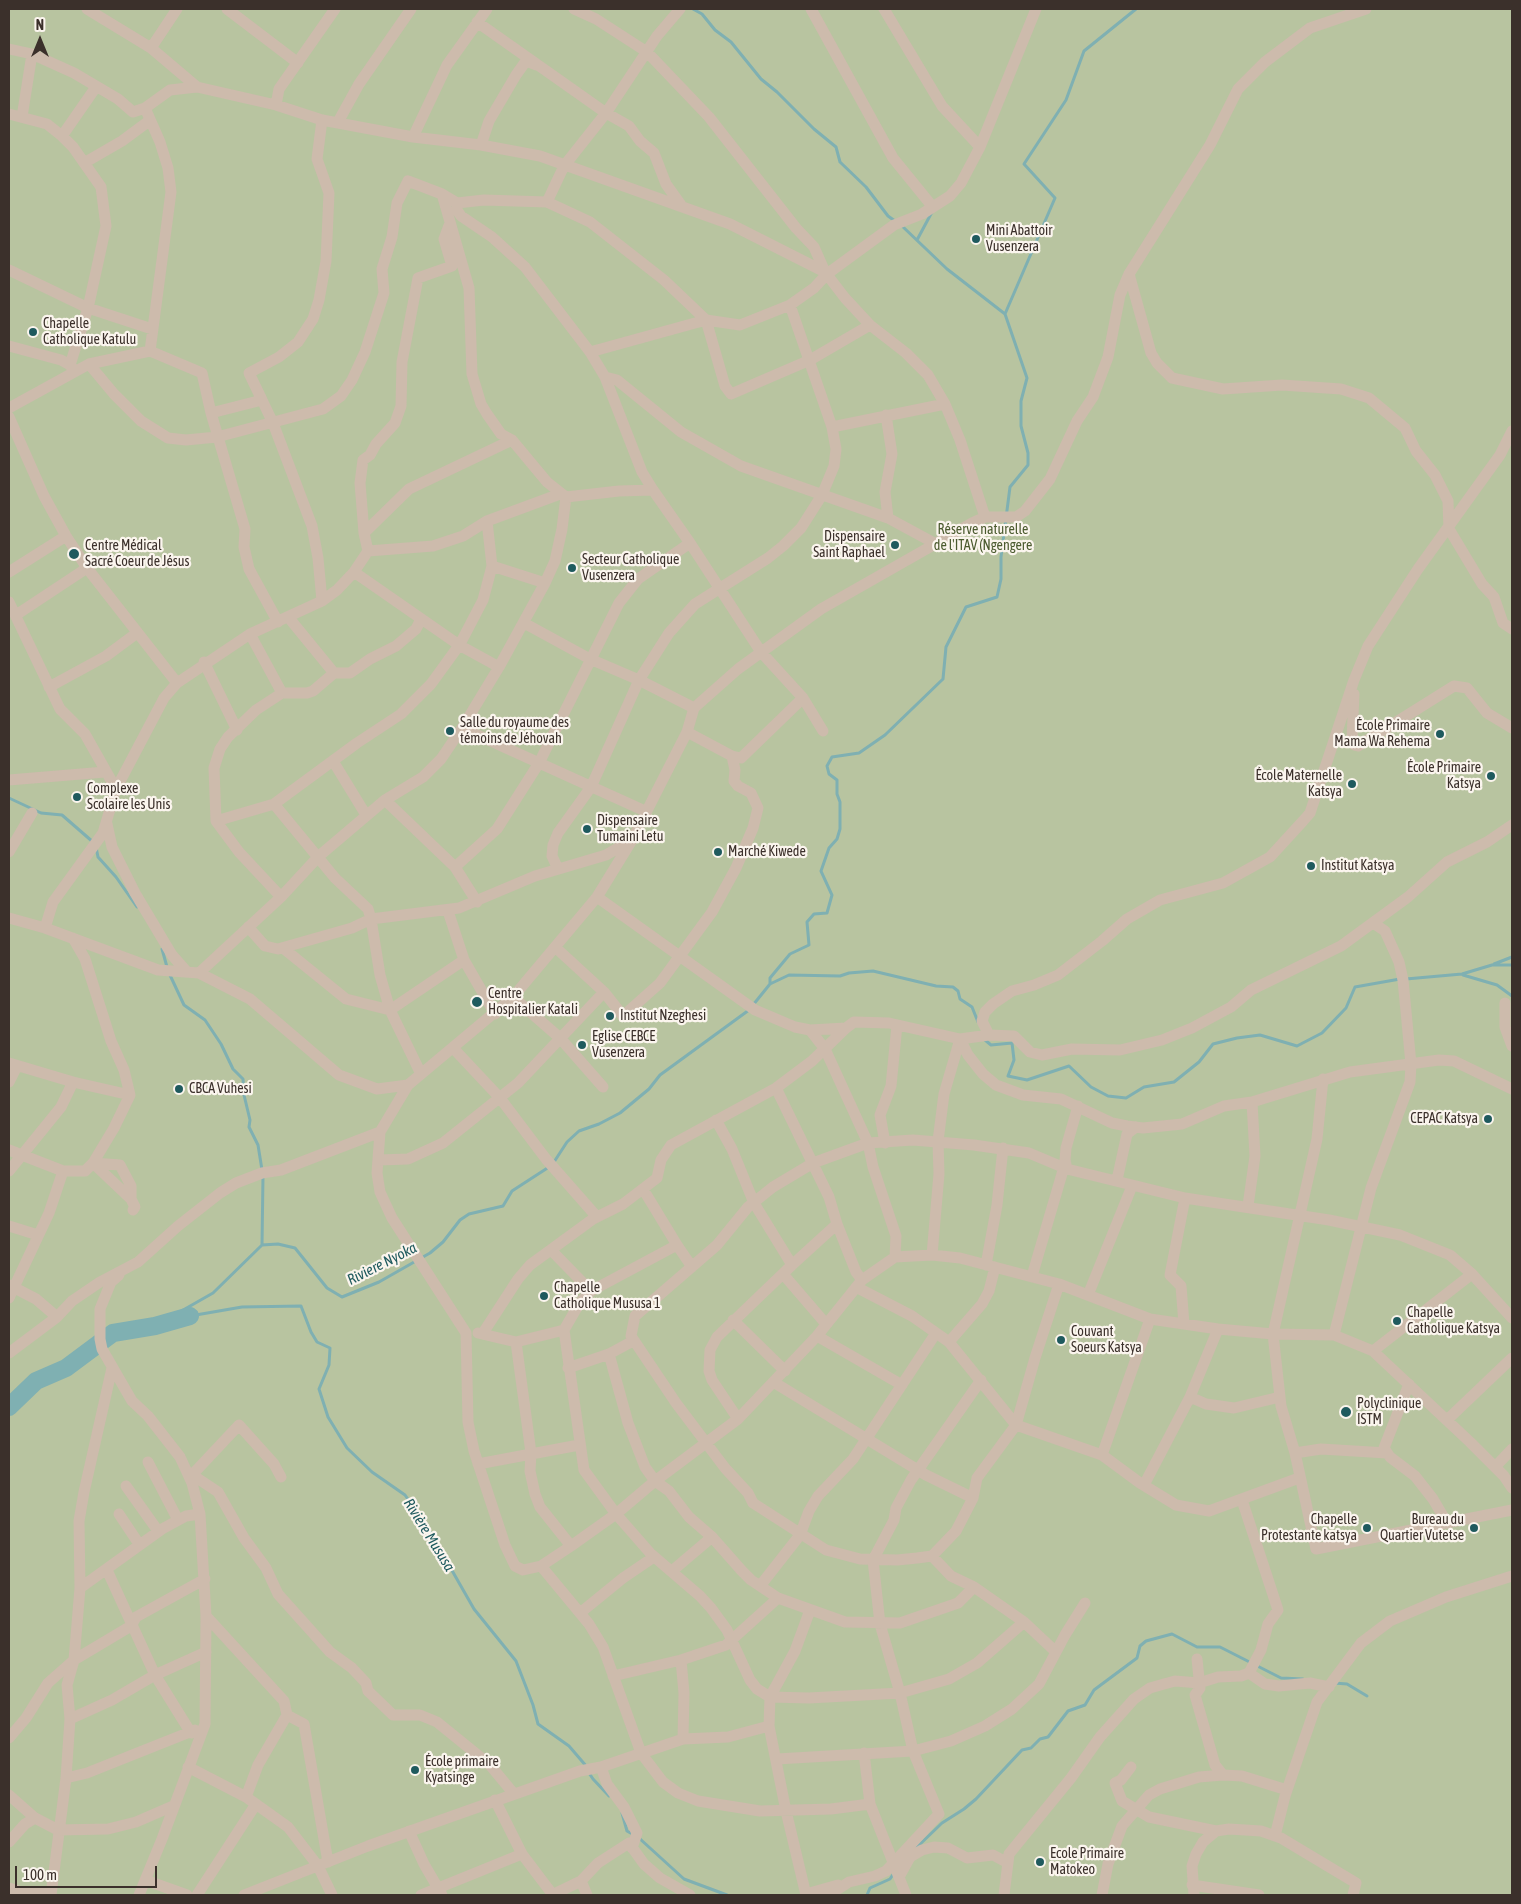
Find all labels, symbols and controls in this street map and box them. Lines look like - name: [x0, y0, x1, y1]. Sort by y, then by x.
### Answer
- north arrow: [15, 15, 65, 65]
- text: N: [36, 17, 44, 33]
- place label: Mini Abattoir Vusenzera: [986, 223, 1052, 256]
- marker: Mini Abattoir Vusenzera: [970, 233, 982, 245]
- place label: Chapelle Catholique Katulu: [43, 316, 136, 348]
- marker: Chapelle Catholique Katulu: [27, 326, 39, 338]
- park label: Réserve naturelle de l'ITAV (Ngengere: [934, 522, 1032, 554]
- place label: Dispensaire Saint Raphael: [813, 529, 885, 562]
- place label: Centre Médical Sacré Coeur de Jésus: [85, 538, 189, 570]
- marker: Dispensaire Saint Raphael: [889, 539, 901, 551]
- marker: Centre Médical Sacré Coeur de Jésus: [67, 547, 81, 561]
- place label: Secteur Catholique Vusenzera: [582, 552, 679, 584]
- marker: Secteur Catholique Vusenzera: [566, 562, 578, 574]
- place label: Salle du royaume des témoins de Jéhovah: [460, 715, 569, 748]
- place label: École Primaire Mama Wa Rehema: [1334, 718, 1430, 750]
- marker: Salle du royaume des témoins de Jéhovah: [444, 725, 456, 737]
- marker: École Primaire Mama Wa Rehema: [1434, 728, 1446, 740]
- place label: École Primaire Katsya: [1407, 760, 1481, 792]
- place label: École Maternelle Katsya: [1255, 768, 1342, 800]
- marker: École Primaire Katsya: [1485, 770, 1497, 782]
- marker: École Maternelle Katsya: [1346, 778, 1358, 790]
- place label: Complexe Scolaire les Unis: [87, 781, 170, 814]
- marker: Complexe Scolaire les Unis: [71, 791, 83, 803]
- place label: Dispensaire Tumaini Letu: [597, 813, 664, 846]
- marker: Dispensaire Tumaini Letu: [581, 823, 593, 835]
- place label: Marché Kiwede: [728, 844, 806, 860]
- marker: Marché Kiwede: [712, 846, 724, 858]
- place label: Institut Katsya: [1321, 858, 1394, 874]
- marker: Institut Katsya: [1305, 860, 1317, 872]
- place label: Centre Hospitalier Katali: [488, 986, 578, 1019]
- marker: Centre Hospitalier Katali: [470, 995, 484, 1009]
- place label: Institut Nzeghesi: [620, 1008, 706, 1024]
- marker: Institut Nzeghesi: [604, 1010, 616, 1022]
- place label: Eglise CEBCE Vusenzera: [592, 1029, 655, 1062]
- marker: Eglise CEBCE Vusenzera: [576, 1039, 588, 1051]
- place label: CBCA Vuhesi: [189, 1081, 252, 1097]
- marker: CBCA Vuhesi: [173, 1083, 185, 1095]
- place label: CEPAC Katsya: [1410, 1111, 1478, 1127]
- marker: CEPAC Katsya: [1482, 1113, 1494, 1125]
- water label: Riviere Nyoka: [344, 1239, 420, 1289]
- place label: Chapelle Catholique Mususa 1: [554, 1280, 661, 1312]
- marker: Chapelle Catholique Mususa 1: [538, 1290, 550, 1302]
- place label: Chapelle Catholique Katsya: [1407, 1305, 1500, 1338]
- marker: Chapelle Catholique Katsya: [1391, 1315, 1403, 1327]
- place label: Couvant Soeurs Katsya: [1071, 1324, 1142, 1356]
- marker: Couvant Soeurs Katsya: [1055, 1334, 1067, 1346]
- place label: Polyclinique ISTM: [1357, 1396, 1421, 1428]
- marker: Polyclinique ISTM: [1339, 1405, 1353, 1419]
- water label: Rivière Mususa: [400, 1495, 458, 1575]
- place label: Chapelle Protestante katsya: [1261, 1512, 1357, 1544]
- place label: Bureau du Quartier Vutetse: [1380, 1512, 1464, 1544]
- marker: Chapelle Protestante katsya: [1361, 1522, 1373, 1534]
- marker: Bureau du Quartier Vutetse: [1468, 1522, 1480, 1534]
- place label: École primaire Kyatsinge: [425, 1754, 499, 1786]
- marker: École primaire Kyatsinge: [409, 1764, 421, 1776]
- place label: Ecole Primaire Matokeo: [1050, 1846, 1124, 1878]
- scale bar: [18, 1856, 160, 1888]
- marker: Ecole Primaire Matokeo: [1034, 1856, 1046, 1868]
- text: 100 m: [23, 1866, 57, 1883]

